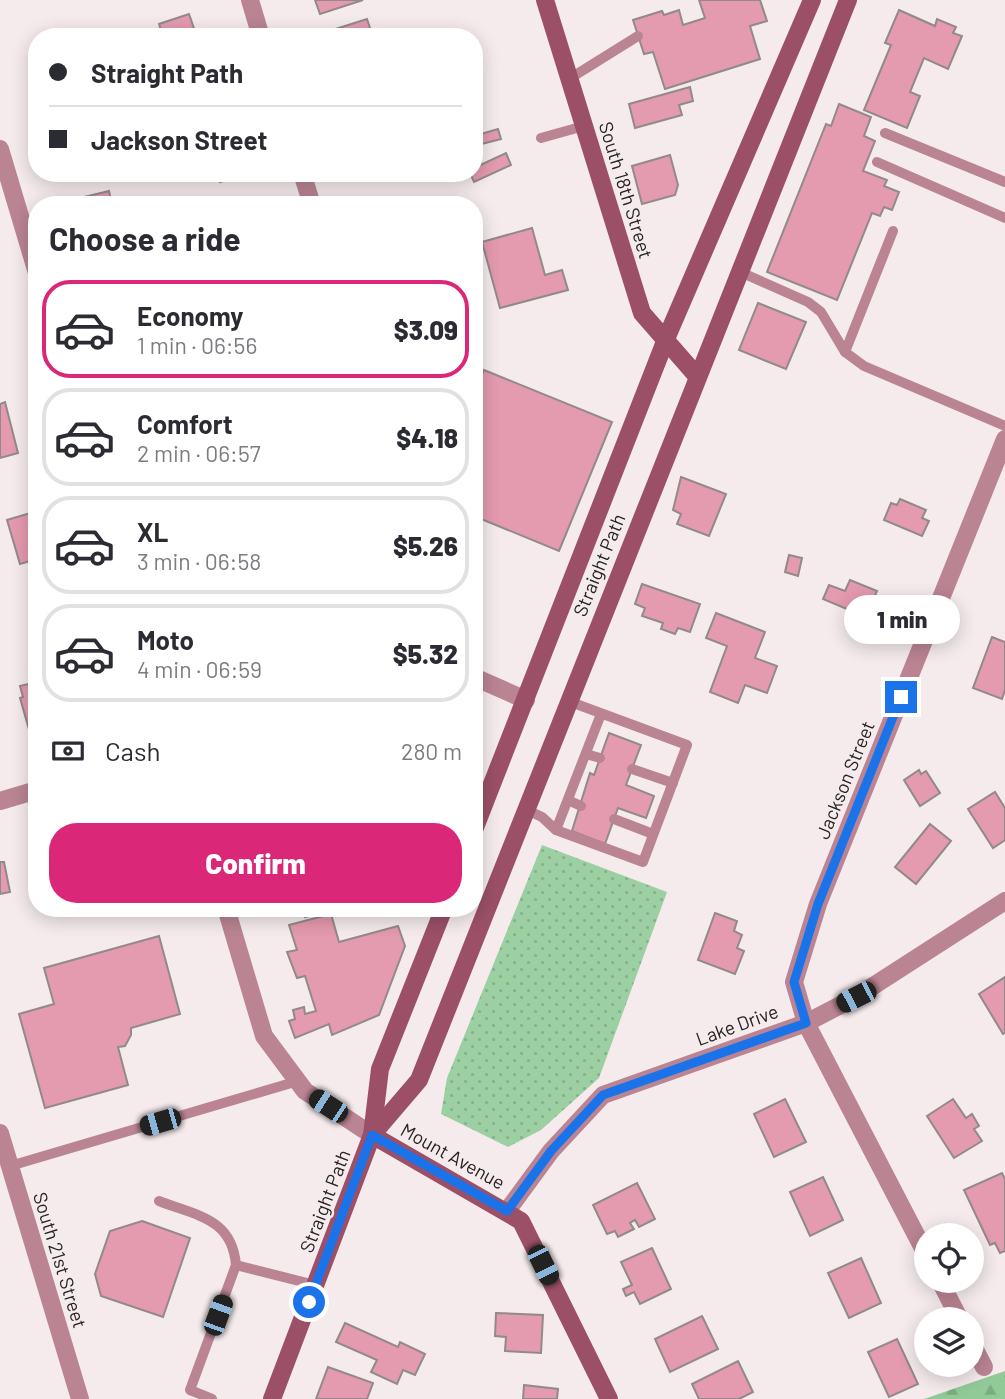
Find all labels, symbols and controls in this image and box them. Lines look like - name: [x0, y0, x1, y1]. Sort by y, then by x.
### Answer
- text: Straight Path: [91, 57, 243, 88]
- street label: South 18th Street: [595, 119, 658, 261]
- text: Jackson Street: [91, 124, 267, 155]
- text: Choose a ride: [49, 219, 241, 257]
- icon: car: [53, 298, 116, 361]
- text: Economy: [137, 300, 243, 331]
- text: $3.09: [394, 314, 458, 345]
- text: 1 min · 06:56: [137, 331, 257, 359]
- icon: car: [53, 406, 116, 469]
- text: Comfort: [137, 408, 233, 439]
- text: $4.18: [396, 422, 458, 453]
- text: 2 min · 06:57: [137, 439, 261, 467]
- street label: Straight Path: [568, 510, 630, 619]
- icon: car: [53, 514, 116, 577]
- text: XL: [137, 516, 168, 547]
- text: $5.26: [393, 530, 458, 561]
- text: 3 min · 06:58: [137, 547, 261, 575]
- callout: 1 min: [843, 596, 959, 644]
- text: 1 min: [877, 605, 927, 633]
- icon: car: [53, 622, 116, 685]
- text: Moto: [137, 624, 194, 655]
- text: $5.32: [393, 638, 458, 669]
- text: 4 min · 06:59: [137, 655, 262, 683]
- route end: [885, 681, 917, 713]
- street label: Jackson Street: [810, 717, 879, 842]
- icon: cash: [49, 732, 87, 770]
- text: Cash: [105, 735, 160, 766]
- text: 280 m: [401, 737, 462, 765]
- button: Confirm: [49, 823, 462, 903]
- car: [833, 978, 880, 1016]
- street label: Lake Drive: [693, 999, 781, 1050]
- car: [305, 1086, 352, 1126]
- car: [137, 1106, 184, 1138]
- street label: Mount Avenue: [397, 1118, 509, 1194]
- street label: Straight Path: [294, 1146, 355, 1256]
- street label: South 21st Street: [29, 1189, 92, 1331]
- map controls: [914, 1223, 984, 1377]
- button: locate: [914, 1223, 984, 1293]
- car: [525, 1242, 562, 1288]
- route start: [293, 1286, 325, 1318]
- car: [201, 1292, 236, 1338]
- button: layers: [914, 1307, 984, 1377]

